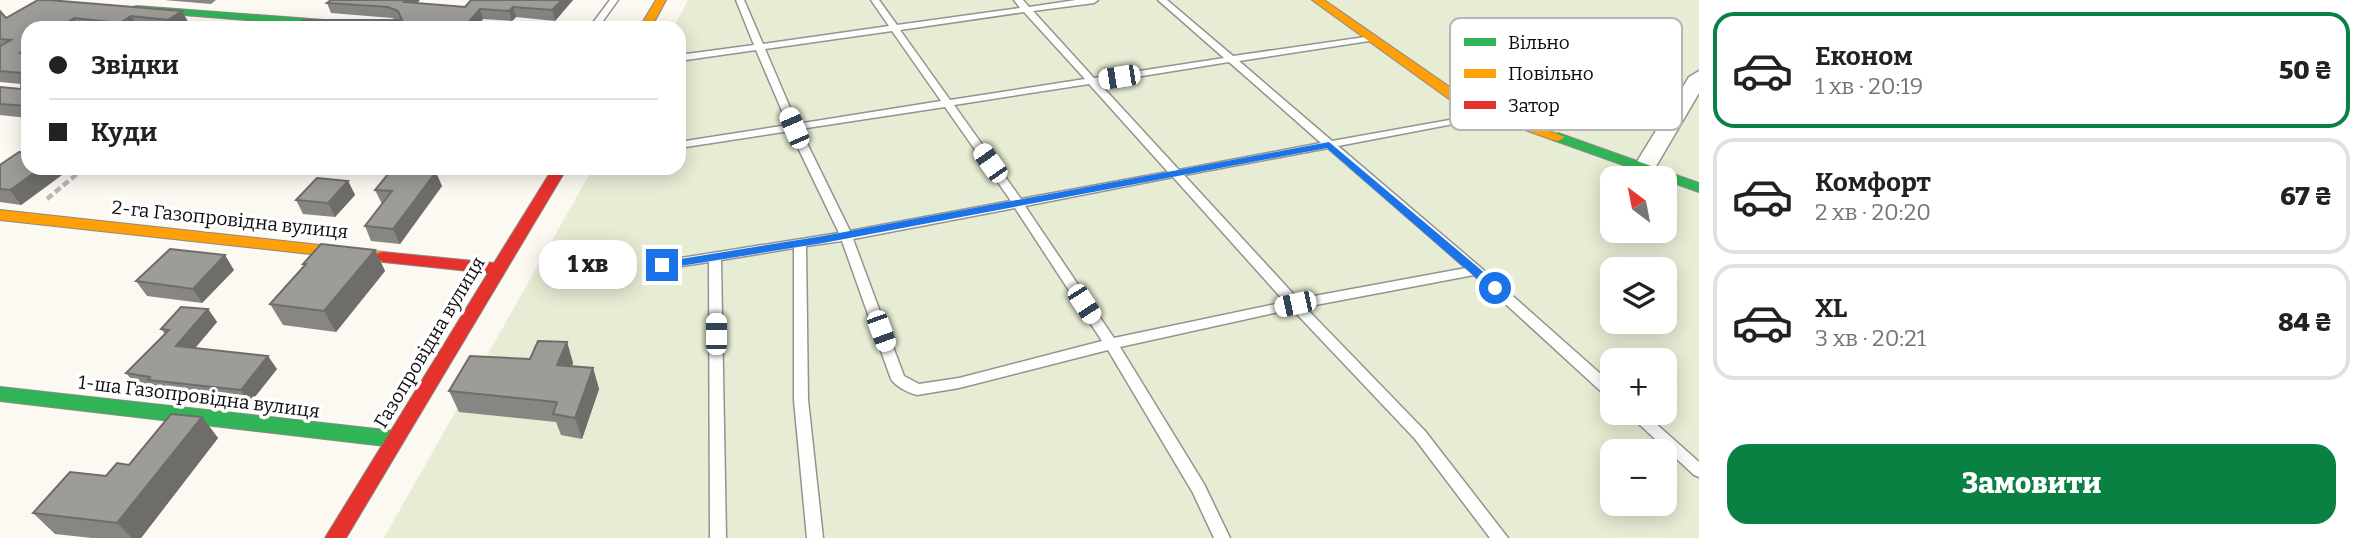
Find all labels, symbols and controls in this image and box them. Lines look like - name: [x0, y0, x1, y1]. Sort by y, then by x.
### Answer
- legend: [1450, 18, 1682, 130]
- text: Вільно: [1508, 31, 1570, 54]
- icon: car: [1731, 39, 1794, 102]
- text: Економ: [1815, 41, 1913, 72]
- text: Звідки: [91, 50, 179, 81]
- text: 50 ₴: [2279, 55, 2332, 86]
- text: Повільно: [1508, 62, 1594, 85]
- car: [1097, 63, 1142, 91]
- text: 1 хв · 20:19: [1815, 72, 1923, 100]
- text: Затор: [1508, 94, 1560, 117]
- car: [777, 105, 812, 151]
- text: Куди: [91, 117, 157, 148]
- car: [970, 140, 1011, 186]
- icon: car: [1731, 165, 1794, 228]
- north arrow: [1600, 166, 1676, 243]
- map controls: [1600, 166, 1677, 516]
- text: Комфорт: [1815, 167, 1931, 198]
- text: 67 ₴: [2280, 181, 2332, 212]
- street label: 2-га Газопровідна вулиця: [111, 196, 349, 243]
- text: 2 хв · 20:20: [1815, 198, 1931, 226]
- callout: 1 хв: [540, 240, 638, 290]
- route end: [646, 249, 678, 281]
- text: 1 хв: [568, 250, 608, 278]
- street label: Газопровідна вулиця: [369, 252, 490, 432]
- button: layers: [1600, 257, 1677, 334]
- route start: [1479, 272, 1511, 304]
- car: [1064, 281, 1105, 327]
- car: [1273, 289, 1318, 319]
- icon: car: [1731, 291, 1794, 354]
- text: XL: [1815, 293, 1847, 324]
- text: 84 ₴: [2278, 307, 2332, 338]
- car: [864, 308, 899, 354]
- car: [706, 313, 727, 355]
- text: 3 хв · 20:21: [1815, 324, 1926, 352]
- button: +: [1600, 348, 1677, 425]
- street label: 1-ша Газопровідна вулиця: [77, 370, 321, 423]
- button: −: [1600, 439, 1677, 516]
- button: Замовити: [1727, 444, 2336, 524]

